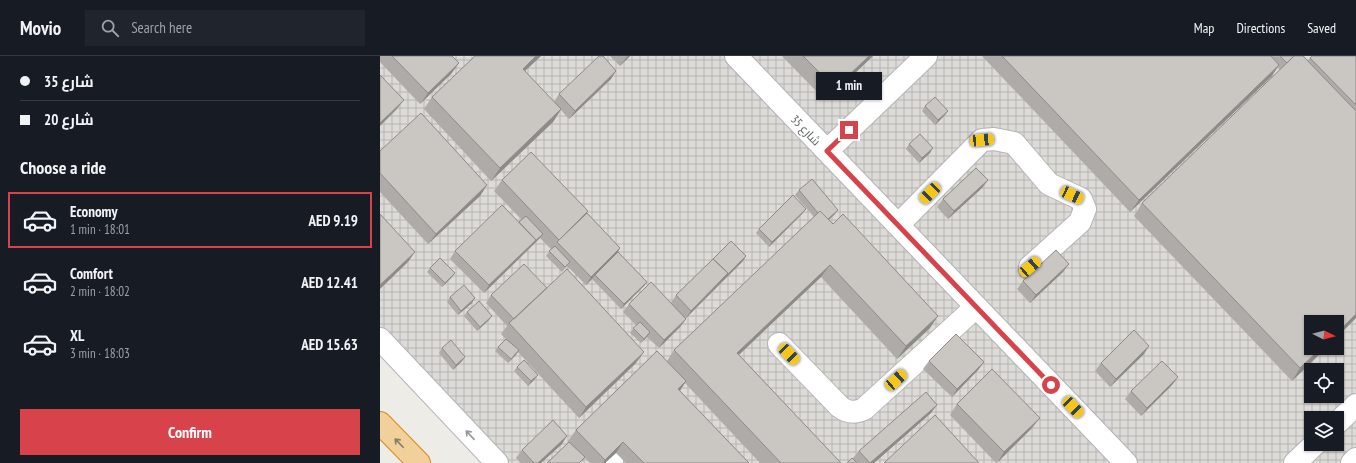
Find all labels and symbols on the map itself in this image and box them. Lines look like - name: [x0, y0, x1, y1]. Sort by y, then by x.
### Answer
- callout: 1 min: [816, 72, 882, 100]
- street label: شارع 35: [787, 112, 824, 149]
- route end: [840, 121, 858, 139]
- car: [970, 133, 994, 147]
- car: [917, 180, 943, 206]
- car: [1059, 184, 1085, 206]
- car: [1017, 255, 1043, 279]
- north arrow: [1304, 315, 1344, 355]
- car: [776, 341, 802, 367]
- car: [883, 368, 909, 392]
- route start: [1042, 376, 1060, 394]
- car: [1060, 394, 1086, 420]
- one-way arrow: [465, 430, 475, 440]
- one-way arrow: [395, 438, 404, 448]

